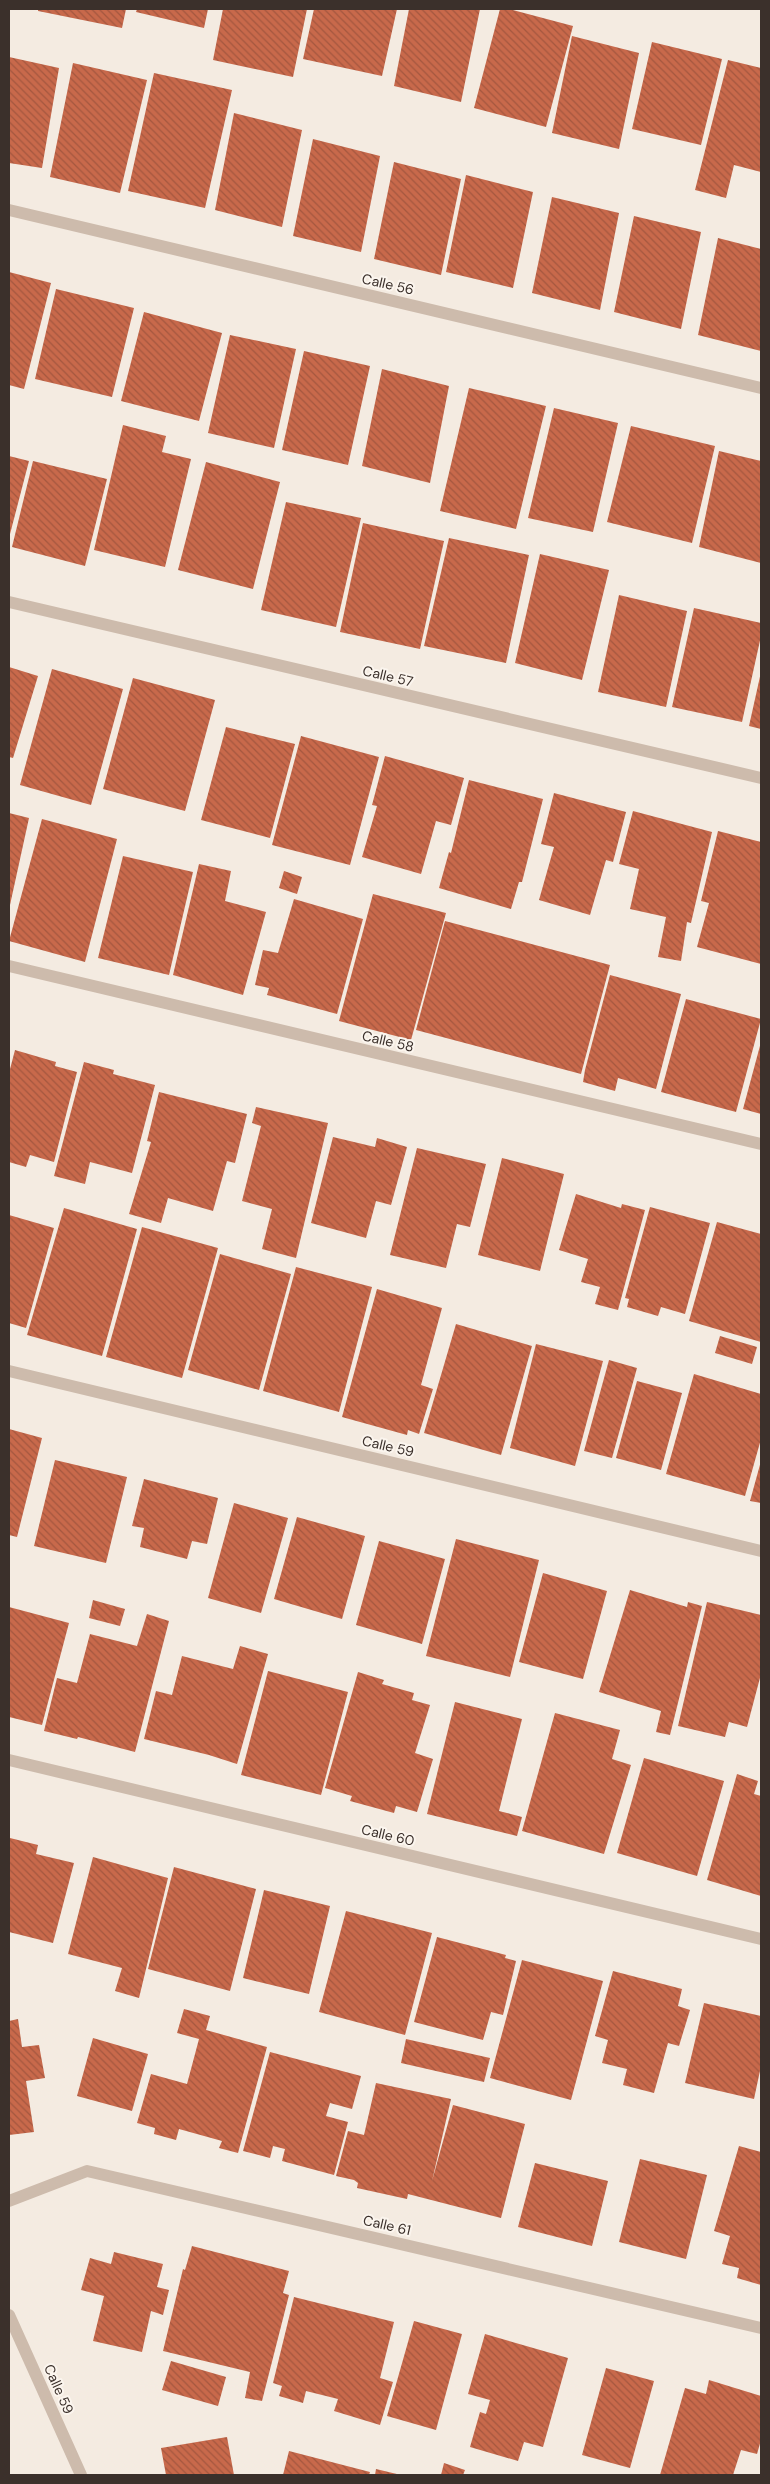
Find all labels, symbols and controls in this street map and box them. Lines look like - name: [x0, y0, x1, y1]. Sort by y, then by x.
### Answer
- street label: Calle 56: [360, 269, 416, 299]
- street label: Calle 57: [361, 661, 415, 691]
- street label: Calle 58: [360, 1026, 416, 1056]
- street label: Calle 59: [360, 1431, 416, 1461]
- street label: Calle 60: [360, 1820, 416, 1850]
- street label: Calle 61: [361, 2211, 413, 2239]
- street label: Calle 59: [40, 2361, 78, 2417]

